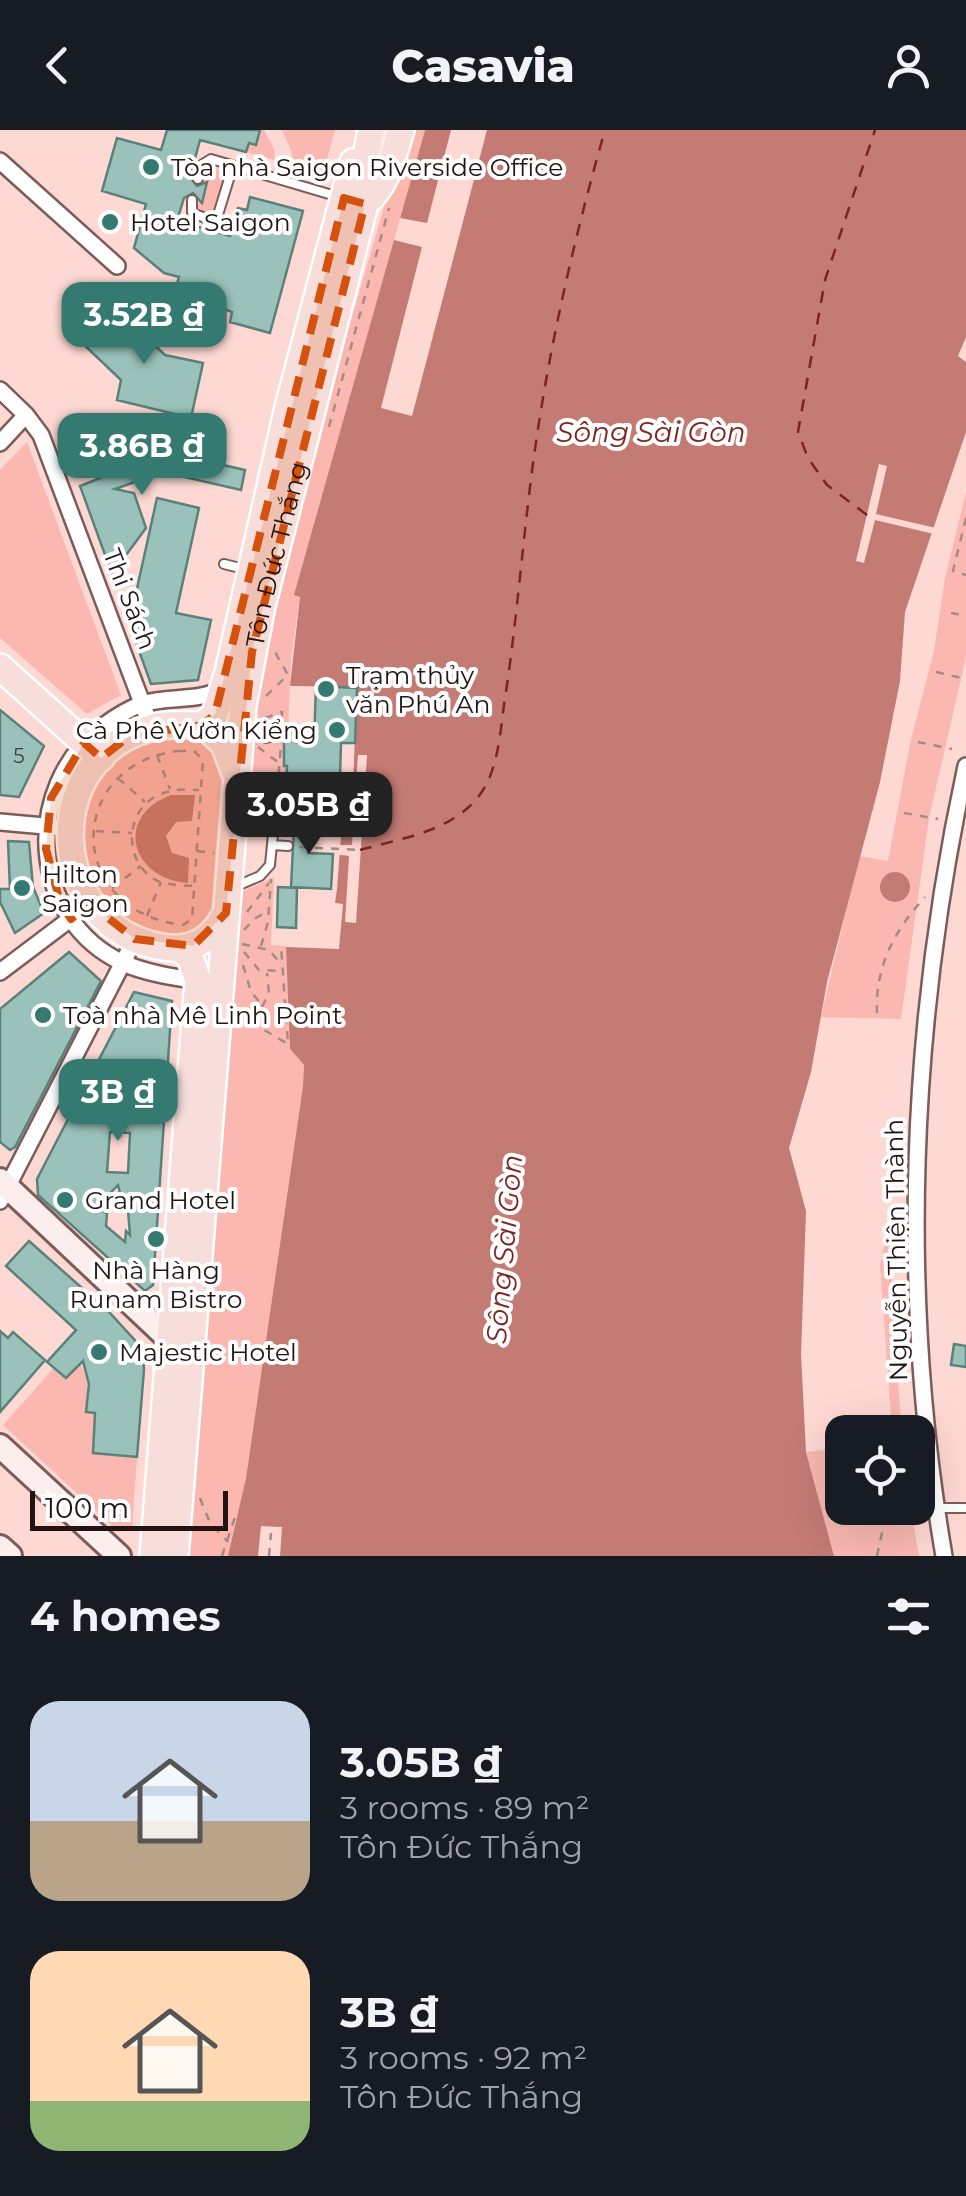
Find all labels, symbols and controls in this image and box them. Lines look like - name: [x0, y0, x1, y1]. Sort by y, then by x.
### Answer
- icon: back: [30, 38, 85, 93]
- text: Casavia: [391, 38, 575, 93]
- icon: person: [881, 38, 936, 93]
- place label: Tòa nhà Saigon Riverside Office: [171, 152, 563, 182]
- marker: Tòa nhà Saigon Riverside Office: [140, 156, 162, 178]
- place label: Hotel Saigon: [130, 207, 291, 237]
- marker: Hotel Saigon: [99, 211, 121, 233]
- pin: 3.52B ₫: [52, 282, 236, 367]
- text: 3.52B ₫: [84, 295, 204, 334]
- pin: 3.86B ₫: [50, 413, 234, 498]
- water label: Sông Sài Gòn: [556, 415, 746, 449]
- text: 3.86B ₫: [80, 426, 204, 465]
- street label: Tôn Đức Thắng: [240, 458, 313, 650]
- street label: Thi Sách: [97, 544, 163, 654]
- place label: Trạm thủy văn Phú An: [346, 660, 490, 719]
- marker: Trạm thủy văn Phú An: [315, 678, 337, 700]
- place label: Cà Phê Vườn Kiểng: [76, 715, 317, 745]
- marker: Cà Phê Vườn Kiểng: [326, 719, 348, 741]
- house number: 5: [13, 744, 25, 768]
- pin: 3.05B ₫: [217, 772, 401, 857]
- text: 3.05B ₫: [247, 785, 371, 824]
- place label: Hilton Saigon: [42, 859, 129, 918]
- marker: Hilton Saigon: [11, 877, 33, 899]
- place label: Toà nhà Mê Linh Point: [63, 1000, 342, 1030]
- marker: Toà nhà Mê Linh Point: [32, 1004, 54, 1026]
- pin: 3B ₫: [59, 1059, 177, 1144]
- text: 3B ₫: [81, 1072, 155, 1111]
- street label: Nguyễn Thiện Thành: [879, 1119, 913, 1381]
- water label: Sông Sài Gòn: [479, 1153, 529, 1345]
- place label: Grand Hotel: [85, 1185, 236, 1215]
- marker: Grand Hotel: [54, 1189, 76, 1211]
- marker: Nhà Hàng Runam Bistro: [145, 1228, 167, 1250]
- place label: Nhà Hàng Runam Bistro: [70, 1255, 242, 1314]
- place label: Majestic Hotel: [119, 1337, 297, 1367]
- marker: Majestic Hotel: [88, 1341, 110, 1363]
- map controls: [825, 1415, 935, 1525]
- button: locate: [825, 1415, 935, 1525]
- scale bar: [30, 1486, 228, 1530]
- text: 100 m: [45, 1491, 129, 1525]
- icon: filters: [881, 1589, 936, 1644]
- text: 4 homes: [30, 1590, 221, 1642]
- text: 3.05B ₫: [340, 1736, 502, 1788]
- icon: home: [110, 1741, 230, 1861]
- text: 3 rooms · 89 m²: [340, 1788, 589, 1827]
- text: Tôn Đức Thắng: [340, 1827, 583, 1866]
- text: 3B ₫: [340, 1986, 438, 2038]
- icon: home: [110, 1991, 230, 2111]
- text: 3 rooms · 92 m²: [340, 2038, 587, 2077]
- text: Tôn Ðức Thắng: [340, 2077, 583, 2116]

